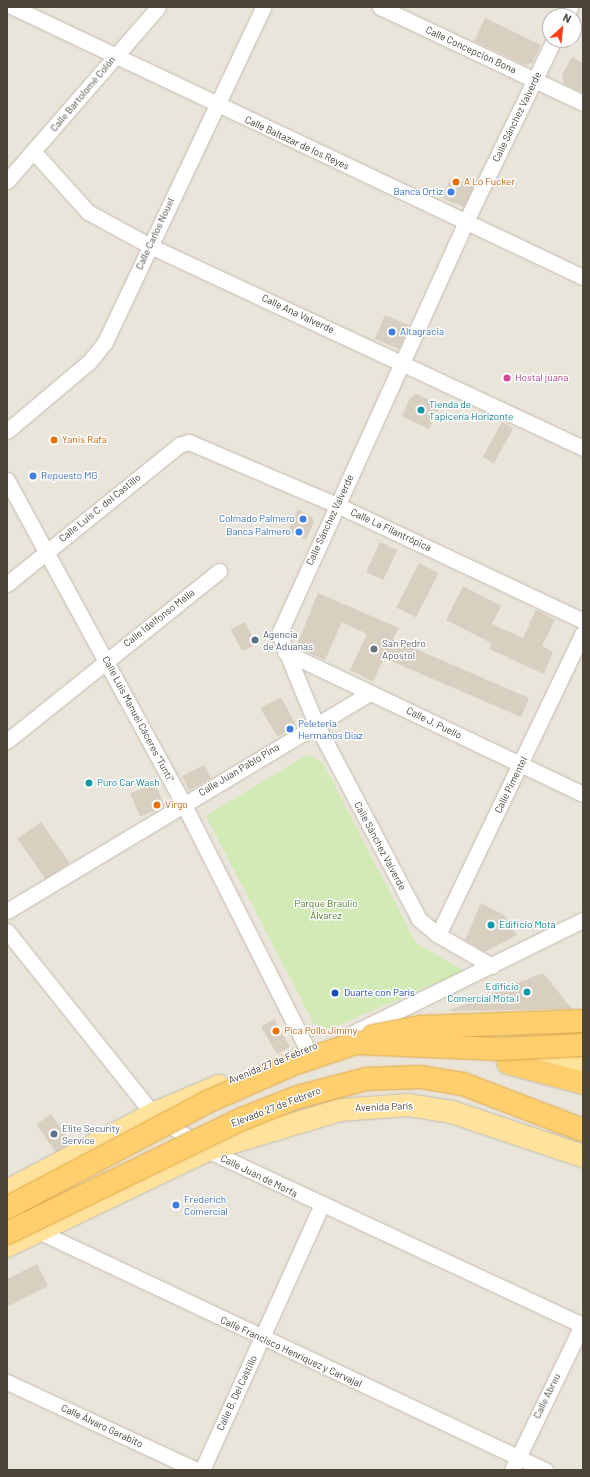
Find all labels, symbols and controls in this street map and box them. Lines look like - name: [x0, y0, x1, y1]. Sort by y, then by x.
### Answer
- north arrow: [542, 8, 582, 48]
- text: N: [561, 10, 573, 25]
- street label: Calle Concepción Bona: [424, 24, 518, 76]
- street label: Calle Bartolomé Colón: [48, 54, 118, 134]
- street label: Calle Sánchez Valverde: [490, 70, 544, 164]
- street label: Calle Baltazar de los Reyes: [243, 114, 351, 172]
- place label: A Lo Fucker: [464, 176, 515, 188]
- marker: A Lo Fucker: [451, 177, 461, 187]
- place label: Banca Ortiz: [393, 186, 443, 198]
- marker: Banca Ortiz: [446, 187, 456, 197]
- street label: Calle Carlos Nouel: [133, 196, 177, 272]
- street label: Calle Ana Valverde: [260, 292, 336, 336]
- place label: Altagracia: [400, 326, 444, 338]
- marker: Altagracia: [387, 327, 397, 337]
- place label: Hostal juana: [515, 372, 568, 384]
- marker: Hostal juana: [502, 373, 512, 383]
- place label: Tienda de Tapicería Horizonte: [429, 398, 513, 422]
- marker: Tienda de Tapicería Horizonte: [416, 405, 426, 415]
- place label: Yanis Rafa: [62, 434, 107, 446]
- marker: Yanis Rafa: [49, 435, 59, 445]
- place label: Repuesto MG: [41, 470, 98, 482]
- marker: Repuesto MG: [28, 471, 38, 481]
- street label: Calle Luis C. del Castillo: [57, 471, 143, 545]
- street label: Calle Sánchez Valverde: [304, 473, 356, 567]
- street label: Calle La Filantrópica: [349, 506, 433, 554]
- place label: Colmado Palmero: [219, 513, 295, 525]
- marker: Colmado Palmero: [298, 514, 308, 524]
- place label: Banca Palmero: [226, 526, 291, 538]
- marker: Banca Palmero: [294, 527, 304, 537]
- street label: Calle Idelfonso Mella: [121, 586, 197, 650]
- place label: Agencia de Aduanas: [263, 628, 313, 652]
- marker: Agencia de Aduanas: [250, 635, 260, 645]
- place label: San Pedro Apostol: [382, 637, 426, 660]
- marker: San Pedro Apostol: [369, 644, 379, 654]
- street label: Calle Luis Manuel Cáceres "Tunti": [100, 654, 176, 784]
- street label: Calle J. Puello: [404, 704, 464, 742]
- place label: Peleteria Hermanos Diaz: [298, 717, 363, 740]
- marker: Peleteria Hermanos Diaz: [285, 724, 295, 734]
- street label: Calle Juan Pablo Pina: [197, 741, 281, 799]
- street label: Calle Pimentel: [492, 755, 530, 815]
- place label: Puro Car Wash: [97, 777, 160, 789]
- marker: Puro Car Wash: [84, 778, 94, 788]
- place label: Virgo: [165, 799, 188, 811]
- marker: Virgo: [152, 800, 162, 810]
- street label: Calle Sánchez Valverde: [352, 800, 408, 892]
- park label: Parque Braulio Álvarez: [294, 897, 358, 920]
- place label: Edificio Mota: [499, 919, 556, 931]
- marker: Edificio Mota: [486, 920, 496, 930]
- place label: Edificio Comercial Mota I: [447, 980, 519, 1004]
- marker: Duarte con París: [329, 987, 341, 999]
- place label: Duarte con París: [344, 987, 415, 999]
- marker: Edificio Comercial Mota I: [522, 987, 532, 997]
- place label: Pica Pollo Jimmy: [284, 1025, 357, 1037]
- marker: Pica Pollo Jimmy: [271, 1026, 281, 1036]
- street label: Avenida 27 de Febrero: [227, 1040, 319, 1086]
- street label: Elevado 27 de Febrero: [229, 1084, 323, 1130]
- street label: Avenida París: [355, 1100, 413, 1114]
- place label: Elite Security Service: [62, 1122, 120, 1146]
- marker: Elite Security Service: [49, 1129, 59, 1139]
- street label: Calle Juan de Morfa: [218, 1152, 300, 1200]
- place label: Frederich Comercial: [184, 1193, 228, 1216]
- marker: Frederich Comercial: [171, 1200, 181, 1210]
- street label: Calle Francisco Henríquez y Carvajal: [218, 1314, 364, 1390]
- street label: Calle B. Del Castillo: [214, 1353, 260, 1433]
- street label: Calle Abreu: [531, 1371, 563, 1421]
- street label: Calle Álvaro Garabito: [59, 1402, 145, 1450]

